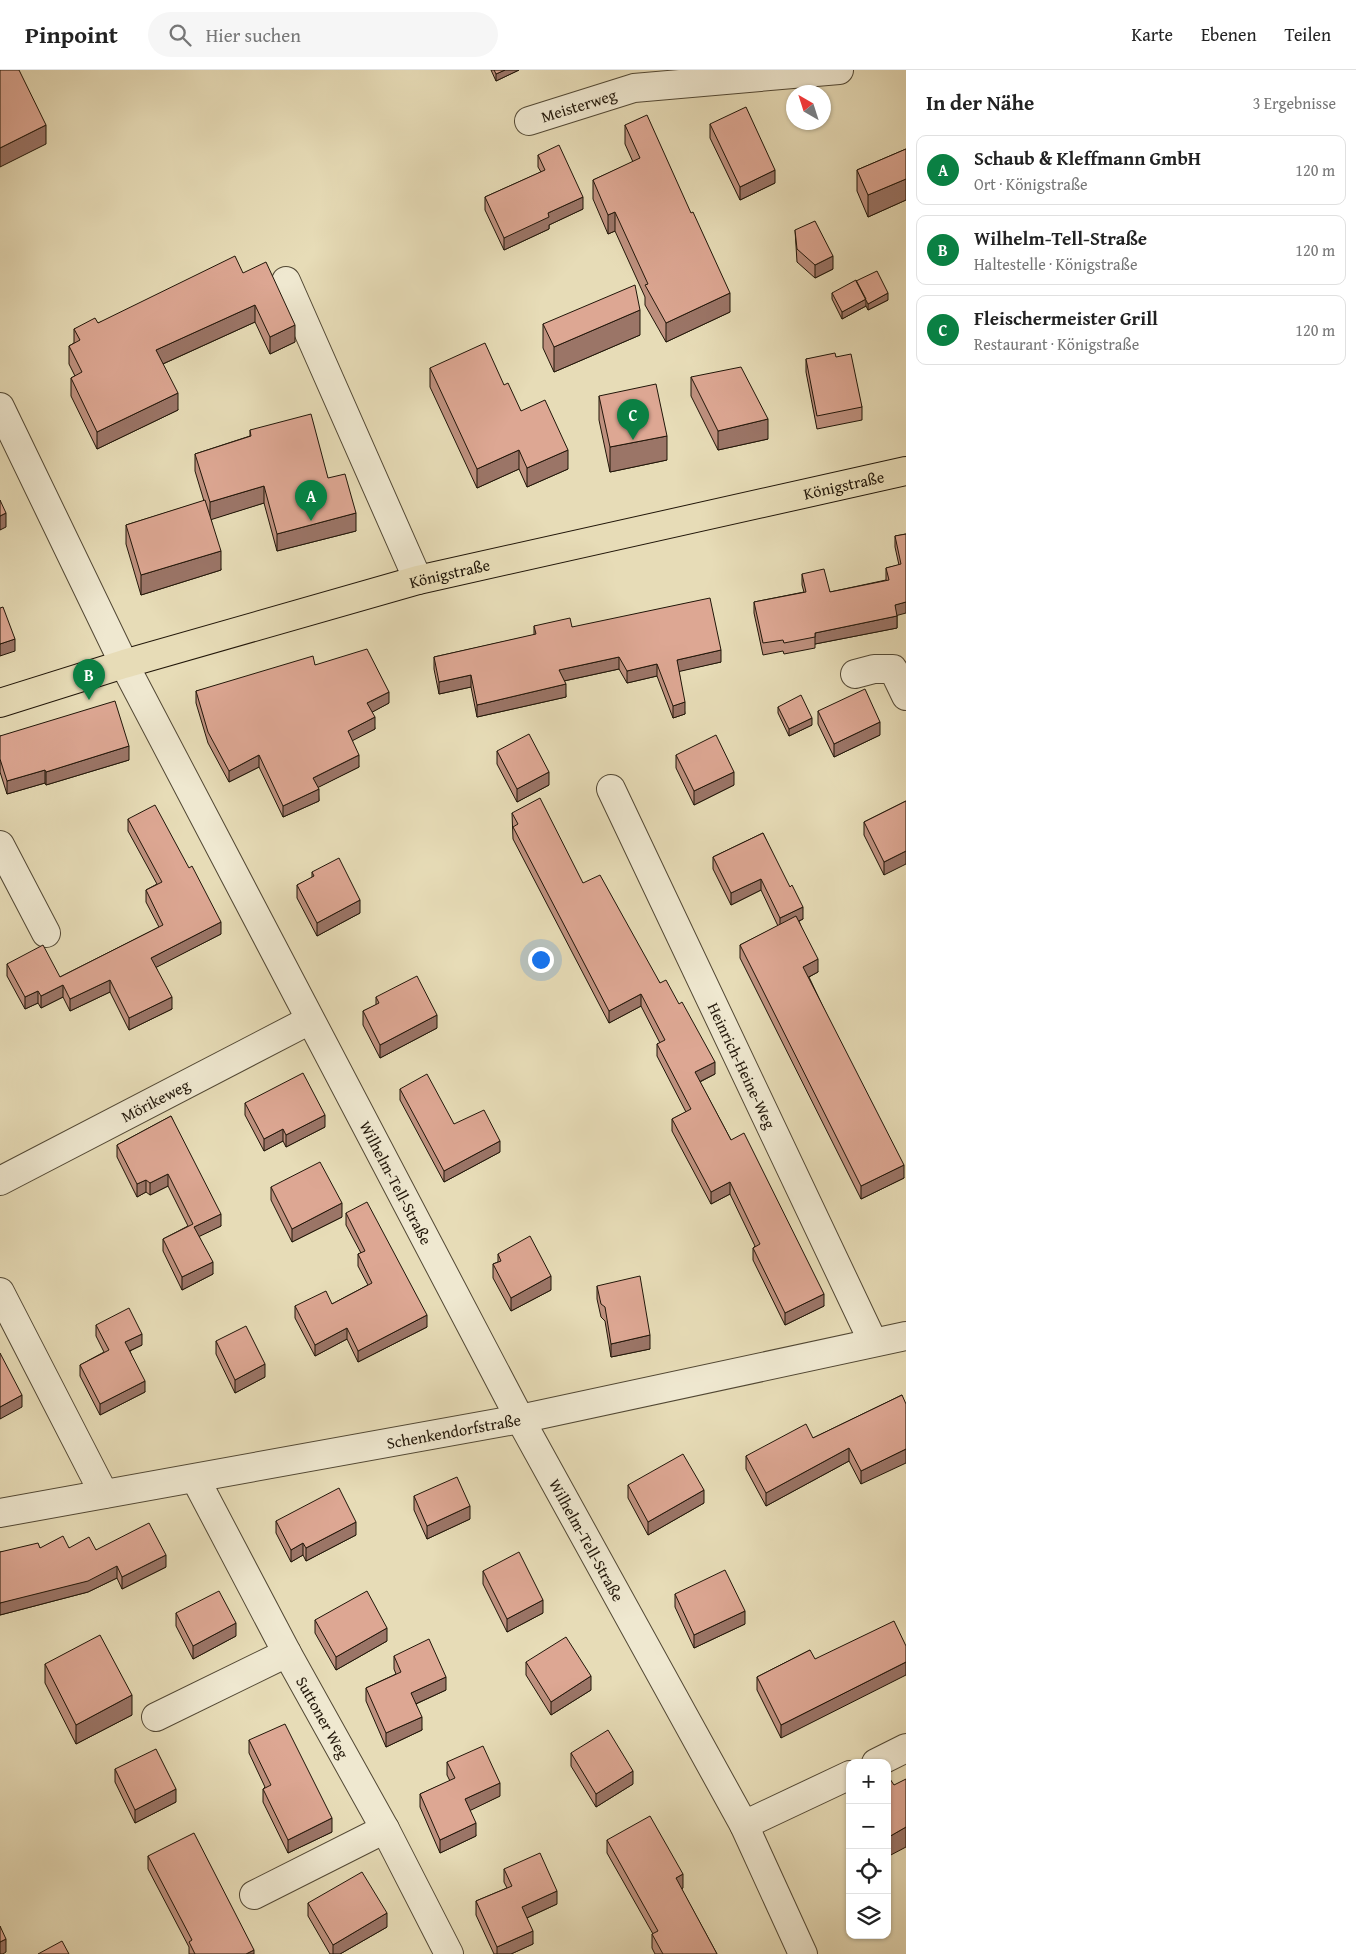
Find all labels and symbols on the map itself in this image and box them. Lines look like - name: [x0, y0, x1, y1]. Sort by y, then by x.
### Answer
- street label: Meisterweg: [538, 82, 619, 129]
- north arrow: [786, 85, 831, 130]
- pin: C: [617, 399, 649, 440]
- street label: Königstraße: [801, 464, 886, 506]
- pin: A: [295, 480, 327, 521]
- street label: Königstraße: [406, 552, 492, 594]
- pin: B: [73, 659, 105, 700]
- your location: [528, 947, 554, 973]
- street label: Heinrich-Heine-Weg: [702, 998, 782, 1133]
- street label: Mörikeweg: [117, 1073, 194, 1128]
- street label: Wilhelm-Tell-Straße: [354, 1116, 438, 1249]
- street label: Schenkendorfstraße: [385, 1407, 523, 1455]
- street label: Wilhelm-Tell-Straße: [543, 1474, 630, 1606]
- street label: Suttoner Weg: [290, 1672, 355, 1763]

